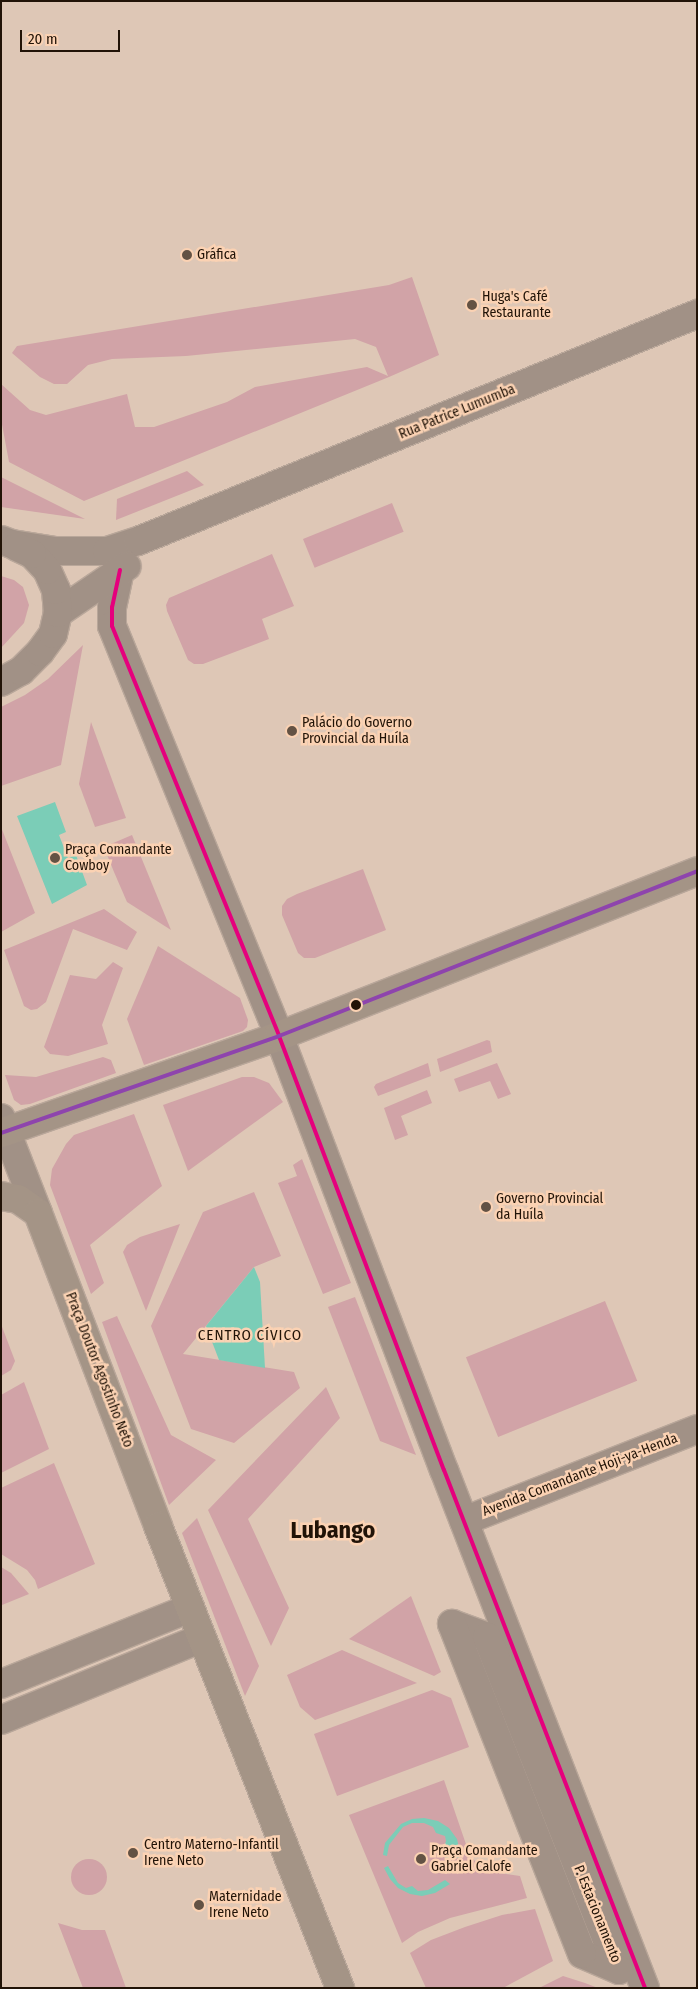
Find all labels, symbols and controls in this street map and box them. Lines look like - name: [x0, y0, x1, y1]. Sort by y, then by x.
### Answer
- scale bar: [22, 20, 122, 52]
- text: 20 m: [28, 30, 58, 48]
- place label: Gráfica: [197, 247, 236, 263]
- marker: Gráfica: [181, 249, 193, 261]
- place label: Huga's Café Restaurante: [482, 289, 551, 322]
- marker: Huga's Café Restaurante: [466, 299, 478, 311]
- street label: Rua Patrice Lumumba: [396, 381, 518, 443]
- place label: Palácio do Governo Provincial da Huíla: [302, 715, 412, 748]
- marker: Palácio do Governo Provincial da Huíla: [286, 725, 298, 737]
- place label: Praça Comandante Cowboy: [65, 842, 172, 874]
- marker: Praça Comandante Cowboy: [49, 852, 61, 864]
- unlabelled marker: [351, 1000, 361, 1010]
- place label: Governo Provincial da Huíla: [496, 1191, 603, 1224]
- marker: Governo Provincial da Huíla: [480, 1201, 492, 1213]
- street label: Praça Doutor Agostinho Neto: [62, 1290, 136, 1450]
- district label: CENTRO CÍVICO: [196, 1327, 304, 1345]
- street label: Avenida Comandante Hoji-ya-Henda: [480, 1430, 680, 1520]
- district label: Lubango: [291, 1517, 375, 1545]
- place label: Centro Materno-Infantil Irene Neto: [144, 1837, 279, 1870]
- place label: Praça Comandante Gabriel Calofe: [431, 1843, 538, 1875]
- marker: Centro Materno-Infantil Irene Neto: [126, 1846, 140, 1860]
- marker: Praça Comandante Gabriel Calofe: [415, 1853, 427, 1865]
- street label: P. Estacionamento: [570, 1863, 624, 1965]
- place label: Maternidade Irene Neto: [209, 1889, 282, 1921]
- marker: Maternidade Irene Neto: [193, 1899, 205, 1911]

